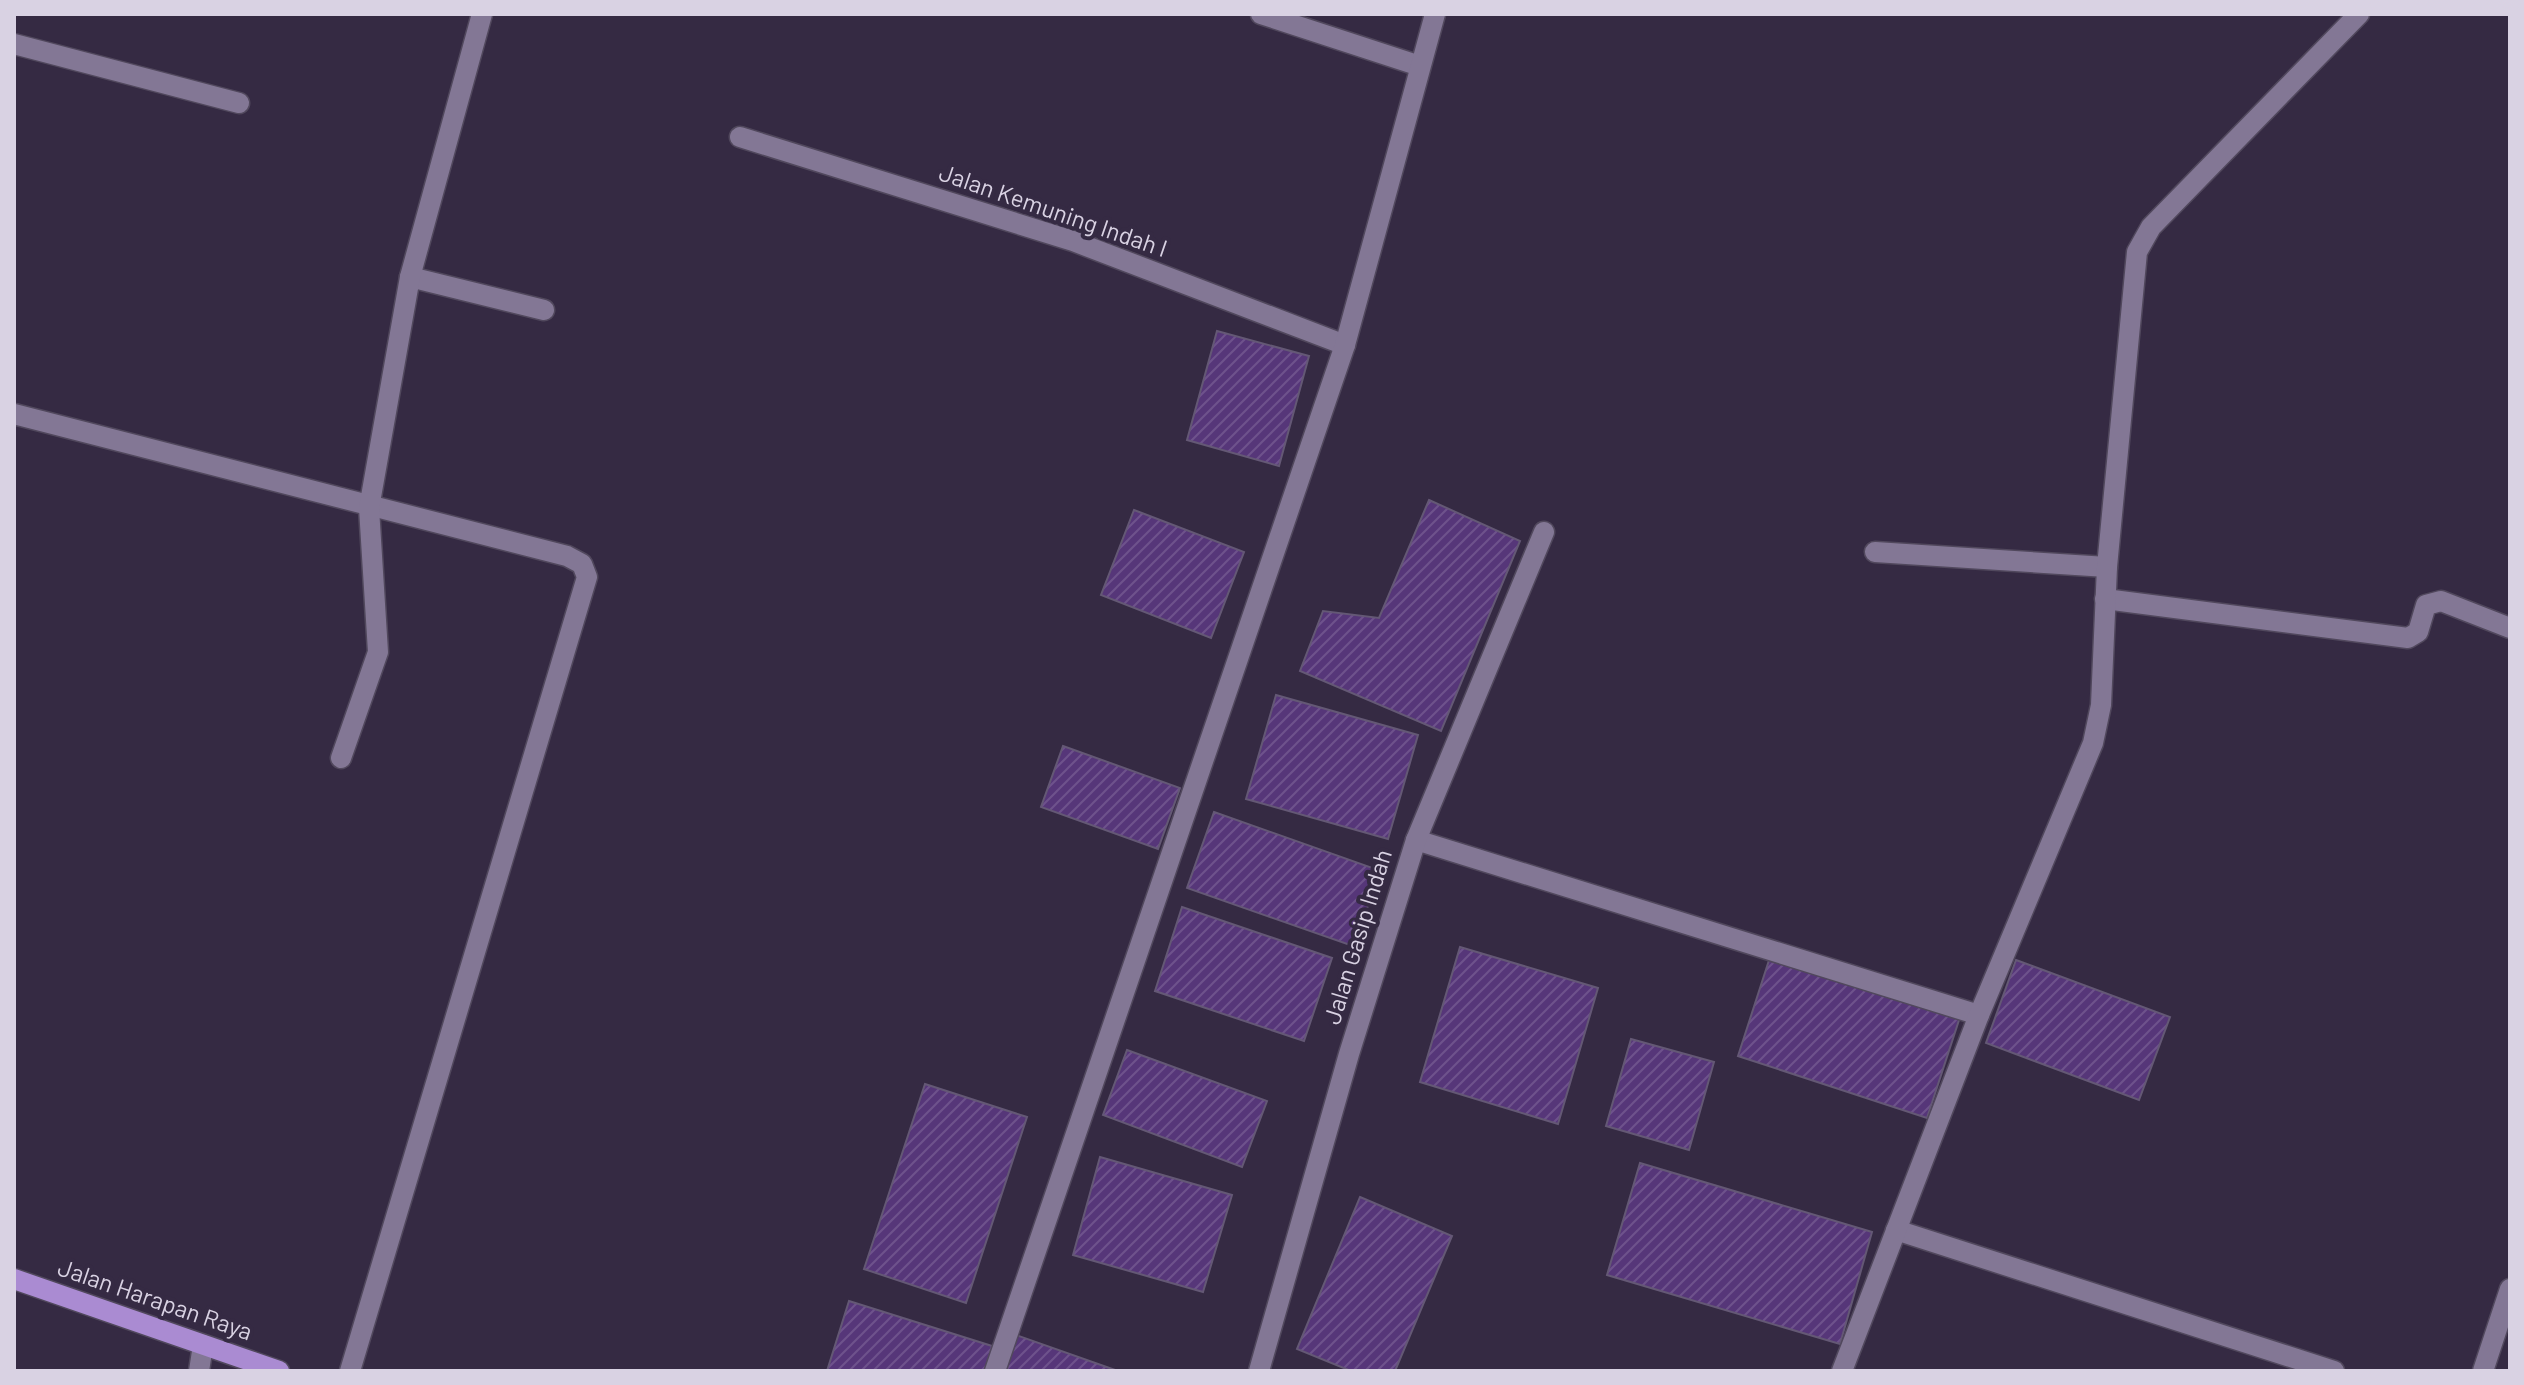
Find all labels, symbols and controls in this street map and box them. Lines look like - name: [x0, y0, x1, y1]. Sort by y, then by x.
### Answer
- street label: Jalan Kemuning Indah I: [936, 157, 1171, 262]
- street label: Jalan Gasip Indah: [1316, 846, 1397, 1028]
- street label: Jalan Harapan Raya: [54, 1252, 256, 1345]

